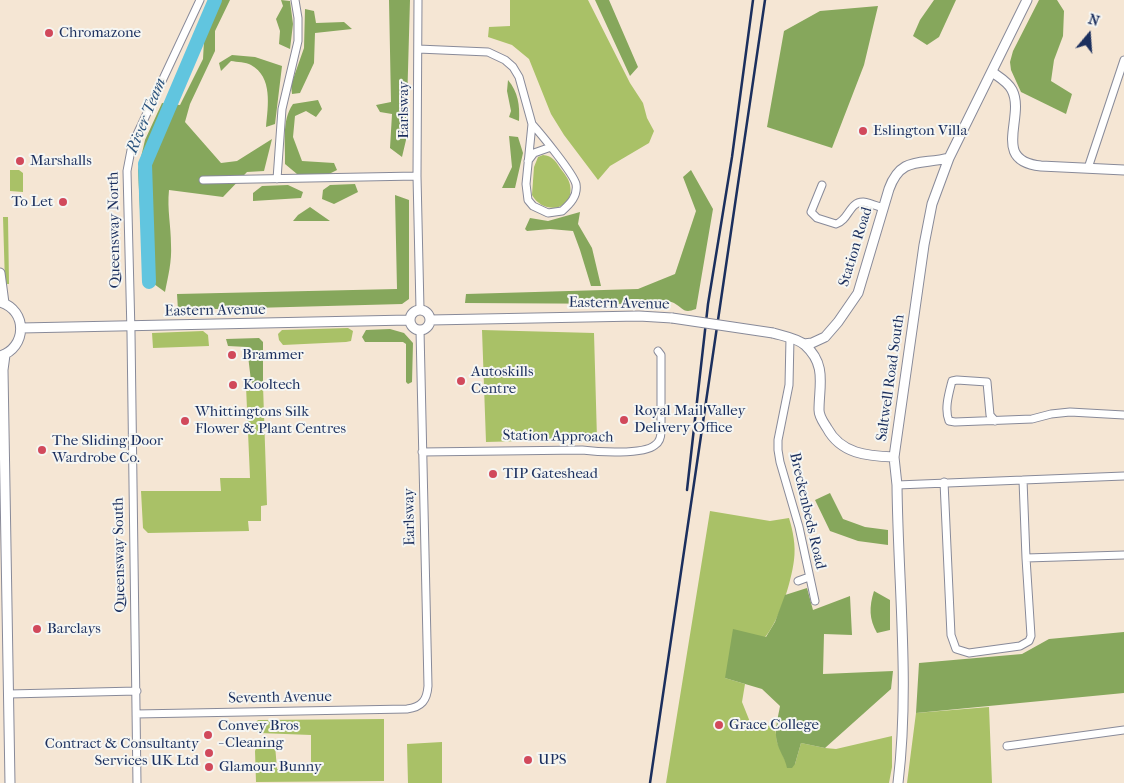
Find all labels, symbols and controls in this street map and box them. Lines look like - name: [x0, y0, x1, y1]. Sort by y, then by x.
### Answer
- north arrow: [1064, 10, 1114, 60]
- text: N: [1086, 11, 1101, 30]
- place label: Chromazone: [59, 24, 141, 42]
- marker: Chromazone: [43, 27, 55, 39]
- water label: River Team: [123, 76, 171, 156]
- street label: Earlsway: [395, 81, 413, 139]
- place label: Eslington Villa: [873, 122, 967, 140]
- marker: Eslington Villa: [857, 125, 869, 137]
- place label: Marshalls: [30, 152, 92, 170]
- marker: Marshalls: [14, 155, 26, 167]
- street label: Queensway North: [105, 171, 125, 289]
- place label: To Let: [12, 193, 53, 211]
- marker: To Let: [57, 196, 69, 208]
- street label: Station Road: [835, 205, 877, 289]
- street label: Eastern Avenue: [568, 294, 670, 314]
- street label: Eastern Avenue: [164, 301, 266, 321]
- street label: Saltwell Road South: [873, 313, 909, 443]
- place label: Brammer: [242, 346, 304, 364]
- marker: Brammer: [226, 349, 238, 361]
- place label: Autoskills Centre: [471, 363, 534, 398]
- marker: Autoskills Centre: [455, 375, 467, 387]
- place label: Kooltech: [243, 376, 301, 394]
- marker: Kooltech: [227, 379, 239, 391]
- place label: Royal Mail Valley Delivery Office: [634, 402, 746, 437]
- place label: Whittingtons Silk Flower & Plant Centres: [195, 403, 346, 438]
- marker: Royal Mail Valley Delivery Office: [618, 414, 630, 426]
- marker: Whittingtons Silk Flower & Plant Centres: [179, 415, 191, 427]
- street label: Station Approach: [502, 427, 614, 447]
- place label: The Sliding Door Wardrobe Co.: [52, 432, 163, 467]
- marker: The Sliding Door Wardrobe Co.: [36, 444, 48, 456]
- street label: Breckenbeds Road: [785, 451, 829, 571]
- place label: TIP Gateshead: [503, 465, 598, 483]
- marker: TIP Gateshead: [487, 468, 499, 480]
- street label: Earlsway: [400, 488, 420, 546]
- street label: Queensway South: [110, 497, 130, 613]
- place label: Barclays: [47, 620, 101, 638]
- marker: Barclays: [31, 623, 43, 635]
- street label: Seventh Avenue: [228, 688, 332, 708]
- place label: Grace College: [729, 716, 819, 734]
- place label: Convey Bros - Cleaning: [218, 717, 299, 752]
- marker: Grace College: [713, 719, 725, 731]
- marker: Convey Bros - Cleaning: [202, 729, 214, 741]
- place label: Contract & Consultanty Services UK Ltd: [45, 735, 199, 770]
- marker: Contract & Consultanty Services UK Ltd: [203, 747, 215, 759]
- place label: UPS: [538, 751, 566, 769]
- marker: UPS: [522, 754, 534, 766]
- place label: Glamour Bunny: [219, 758, 322, 776]
- marker: Glamour Bunny: [203, 761, 215, 773]

